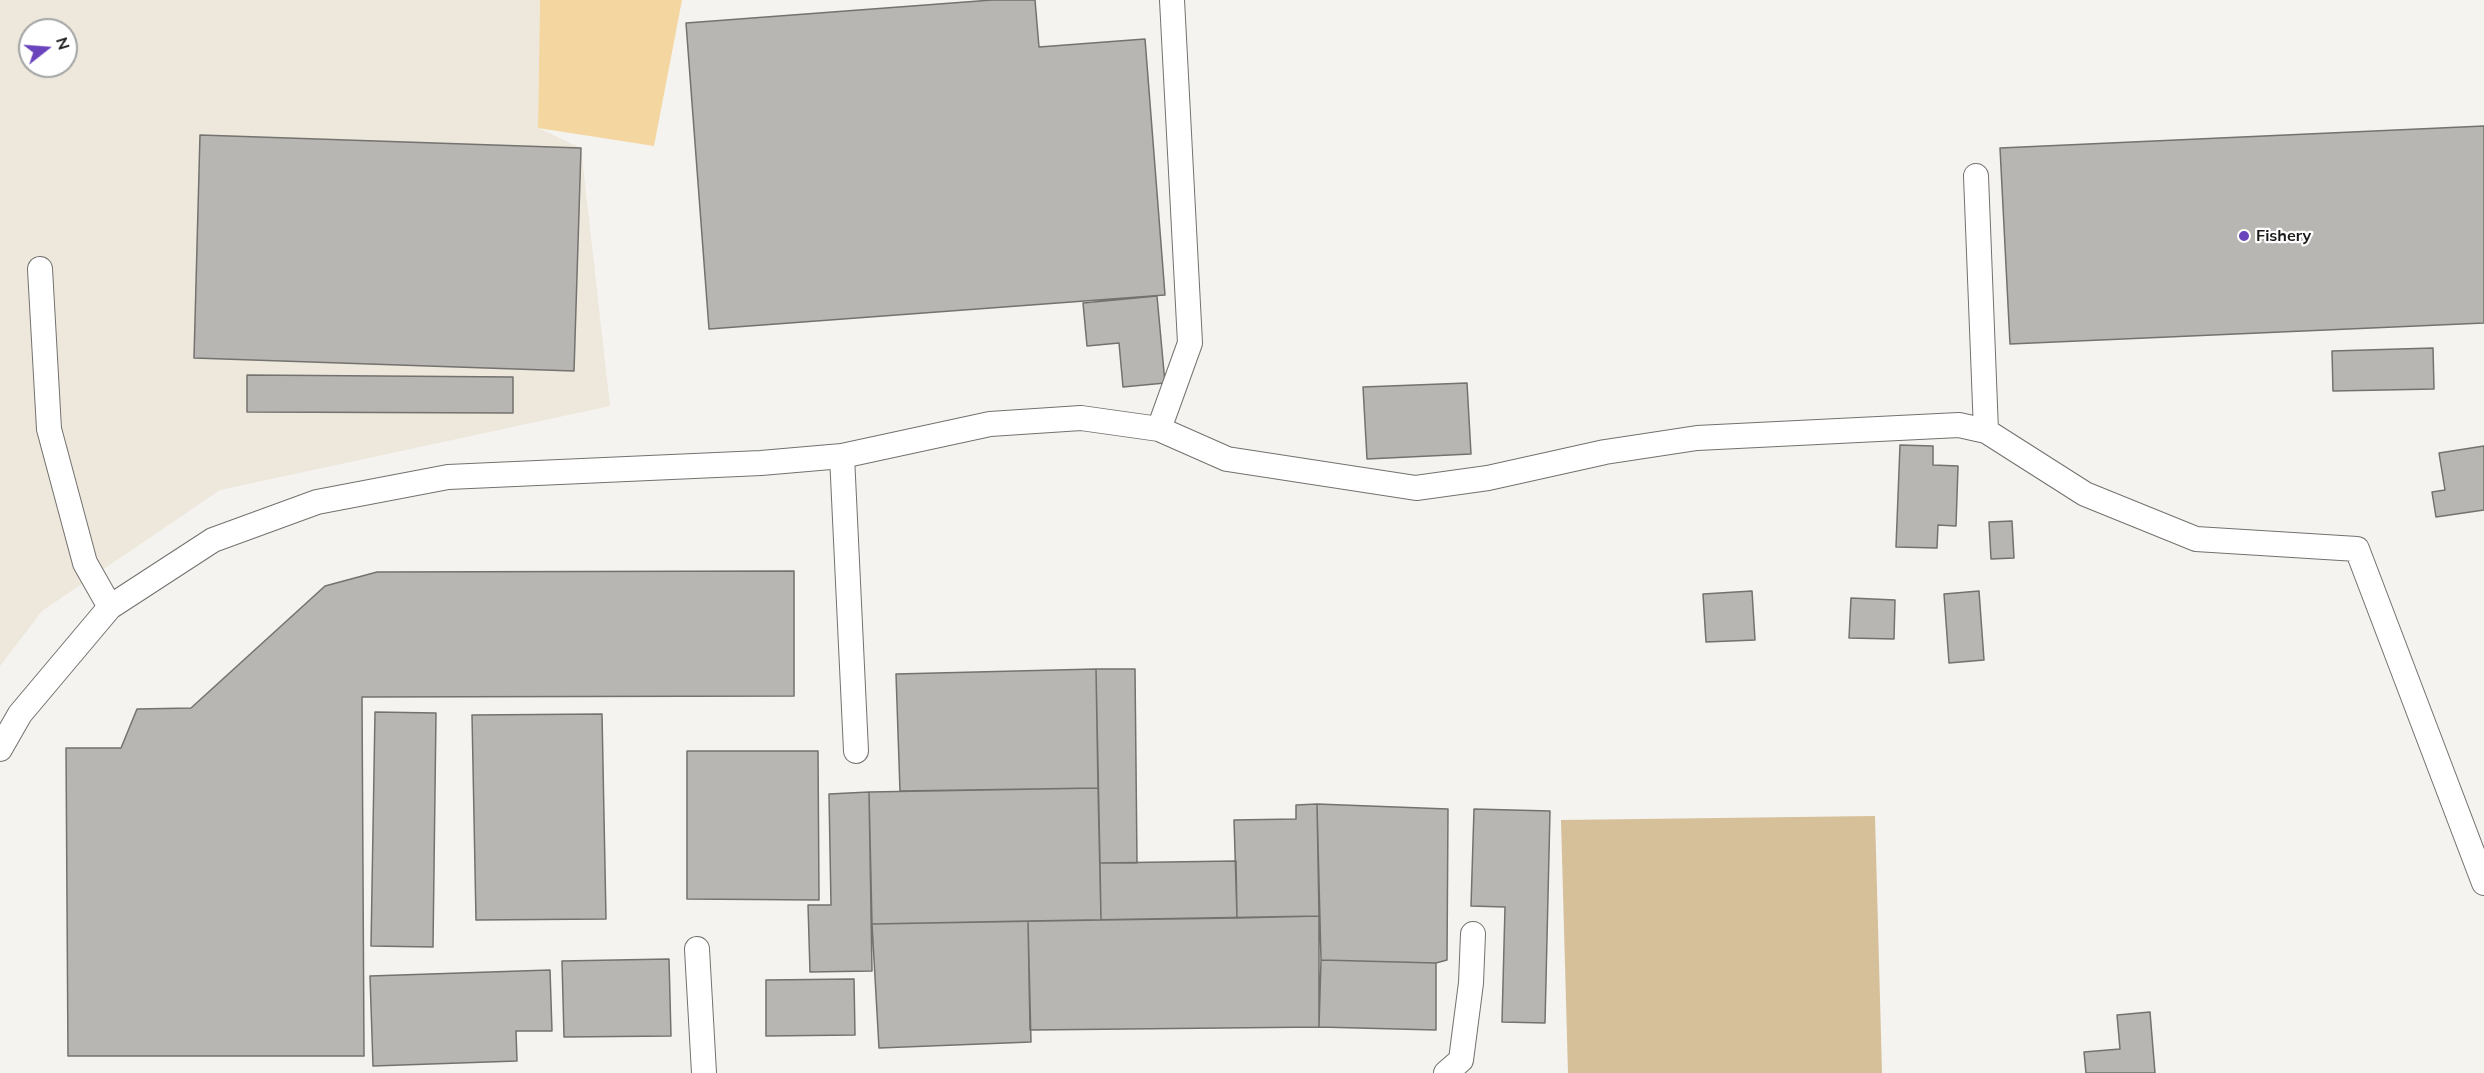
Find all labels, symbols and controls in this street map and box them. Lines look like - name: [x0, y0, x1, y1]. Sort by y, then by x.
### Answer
- north arrow: [18, 18, 78, 78]
- text: N: [52, 35, 75, 52]
- place label: Fishery: [2256, 226, 2311, 246]
- marker: Fishery: [2237, 229, 2251, 243]

